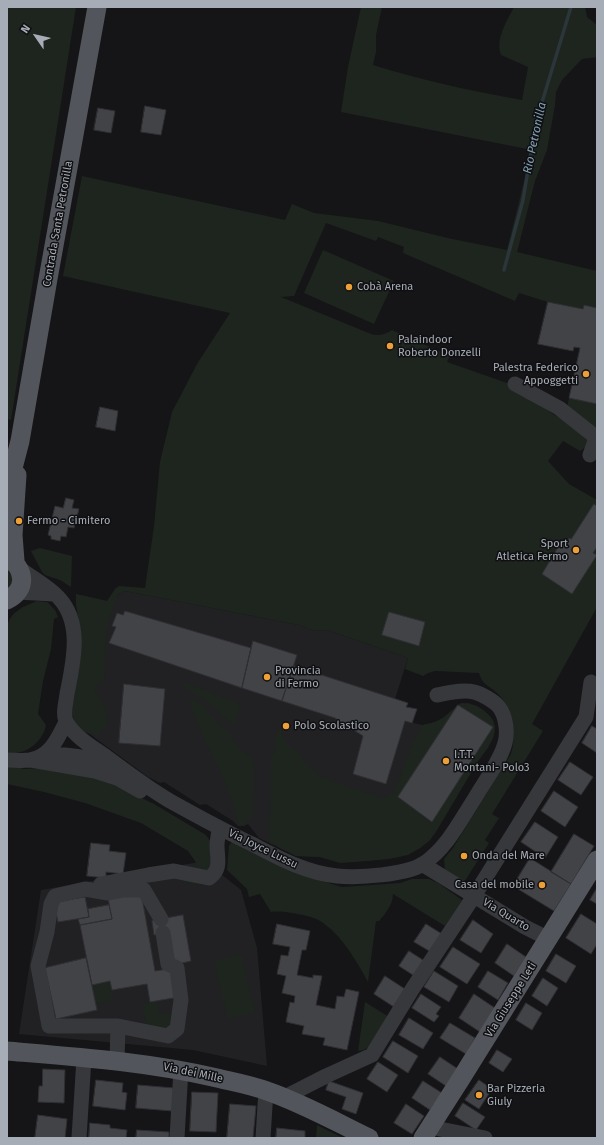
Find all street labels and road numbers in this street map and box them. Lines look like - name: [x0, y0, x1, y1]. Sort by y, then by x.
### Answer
- street label: Contrada Santa Petronilla: [40, 160, 76, 288]
- street label: Via Joyce Lussu: [226, 827, 300, 871]
- street label: Via Quarto: [480, 896, 532, 934]
- street label: Via Giuseppe Leti: [483, 960, 539, 1040]
- street label: Via dei Mille: [162, 1060, 224, 1086]

